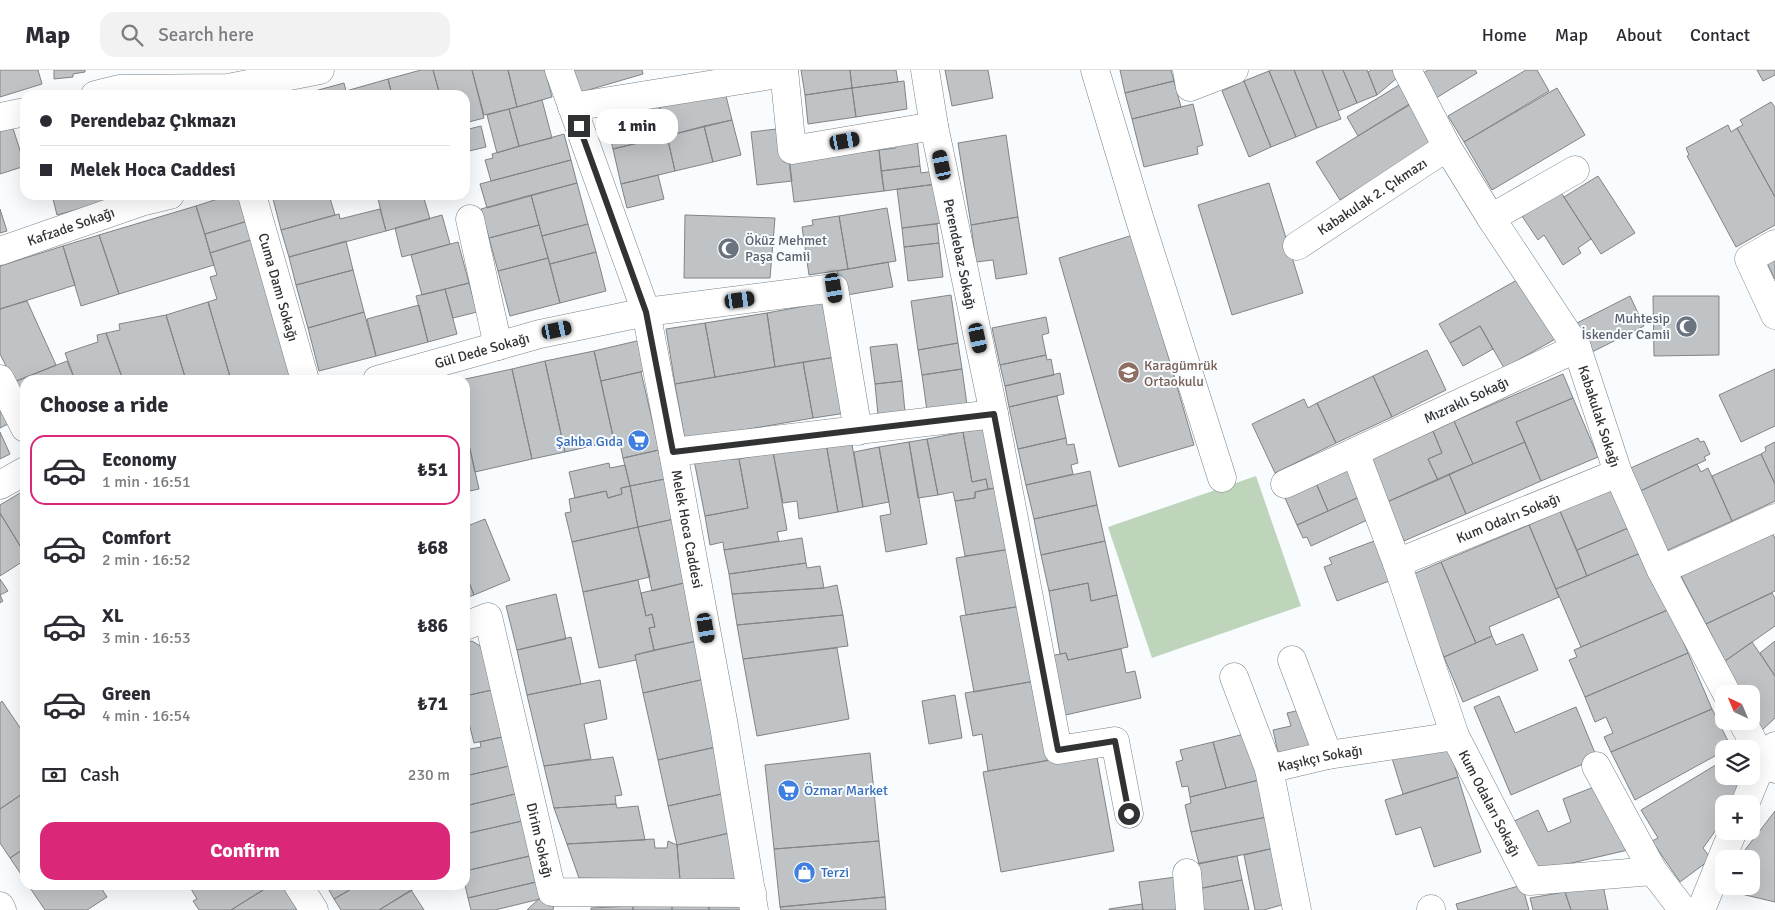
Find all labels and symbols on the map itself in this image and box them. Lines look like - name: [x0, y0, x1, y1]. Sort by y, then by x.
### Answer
- callout: 1 min: [596, 108, 679, 144]
- route end: [568, 115, 590, 137]
- car: [828, 131, 861, 151]
- car: [931, 149, 952, 181]
- street label: Kabakulak 2. Çıkmazı: [1314, 155, 1430, 239]
- street label: Perendebaz Sokağı: [939, 197, 980, 311]
- street label: Kafzade Sokağı: [25, 204, 117, 250]
- street label: Cuma Damı Sokağı: [254, 231, 302, 344]
- place label: Öküz Mehmet Paşa Camii: [745, 232, 827, 265]
- mosque icon: Öküz Mehmet Paşa Camii: [717, 236, 741, 260]
- car: [824, 272, 843, 304]
- car: [724, 290, 755, 310]
- place label: Muhtesip İskender Camii: [1582, 310, 1670, 343]
- mosque icon: Muhtesip İskender Camii: [1674, 314, 1698, 338]
- car: [540, 320, 573, 340]
- car: [967, 322, 988, 354]
- street label: Gül Dede Sokağı: [433, 329, 531, 372]
- place label: Karagümrük Ortaokulu: [1144, 357, 1218, 390]
- school or university icon: Karagümrük Ortaokulu: [1116, 361, 1140, 385]
- street label: Kabakulak Sokağı: [1574, 363, 1624, 469]
- street label: Mızraklı Sokağı: [1421, 373, 1511, 428]
- supermarket icon: Şahba Gıda: [627, 429, 651, 453]
- place label: Şahba Gıda: [556, 433, 623, 450]
- street label: Melek Hoca Caddesi: [667, 468, 706, 590]
- street label: Kum Odalrı Sokağı: [1454, 489, 1563, 547]
- car: [696, 612, 715, 644]
- north arrow: [1715, 685, 1760, 730]
- street label: Kaşıkçı Sokağı: [1276, 742, 1364, 776]
- street label: Kum Odaları Sokağı: [1455, 747, 1524, 860]
- supermarket icon: Özmar Market: [776, 778, 800, 802]
- place label: Özmar Market: [804, 782, 888, 799]
- street label: Dirim Sokağı: [523, 801, 556, 880]
- route start: [1118, 803, 1140, 825]
- shop icon: Terzi: [793, 860, 817, 884]
- place label: Terzi: [821, 864, 849, 881]

